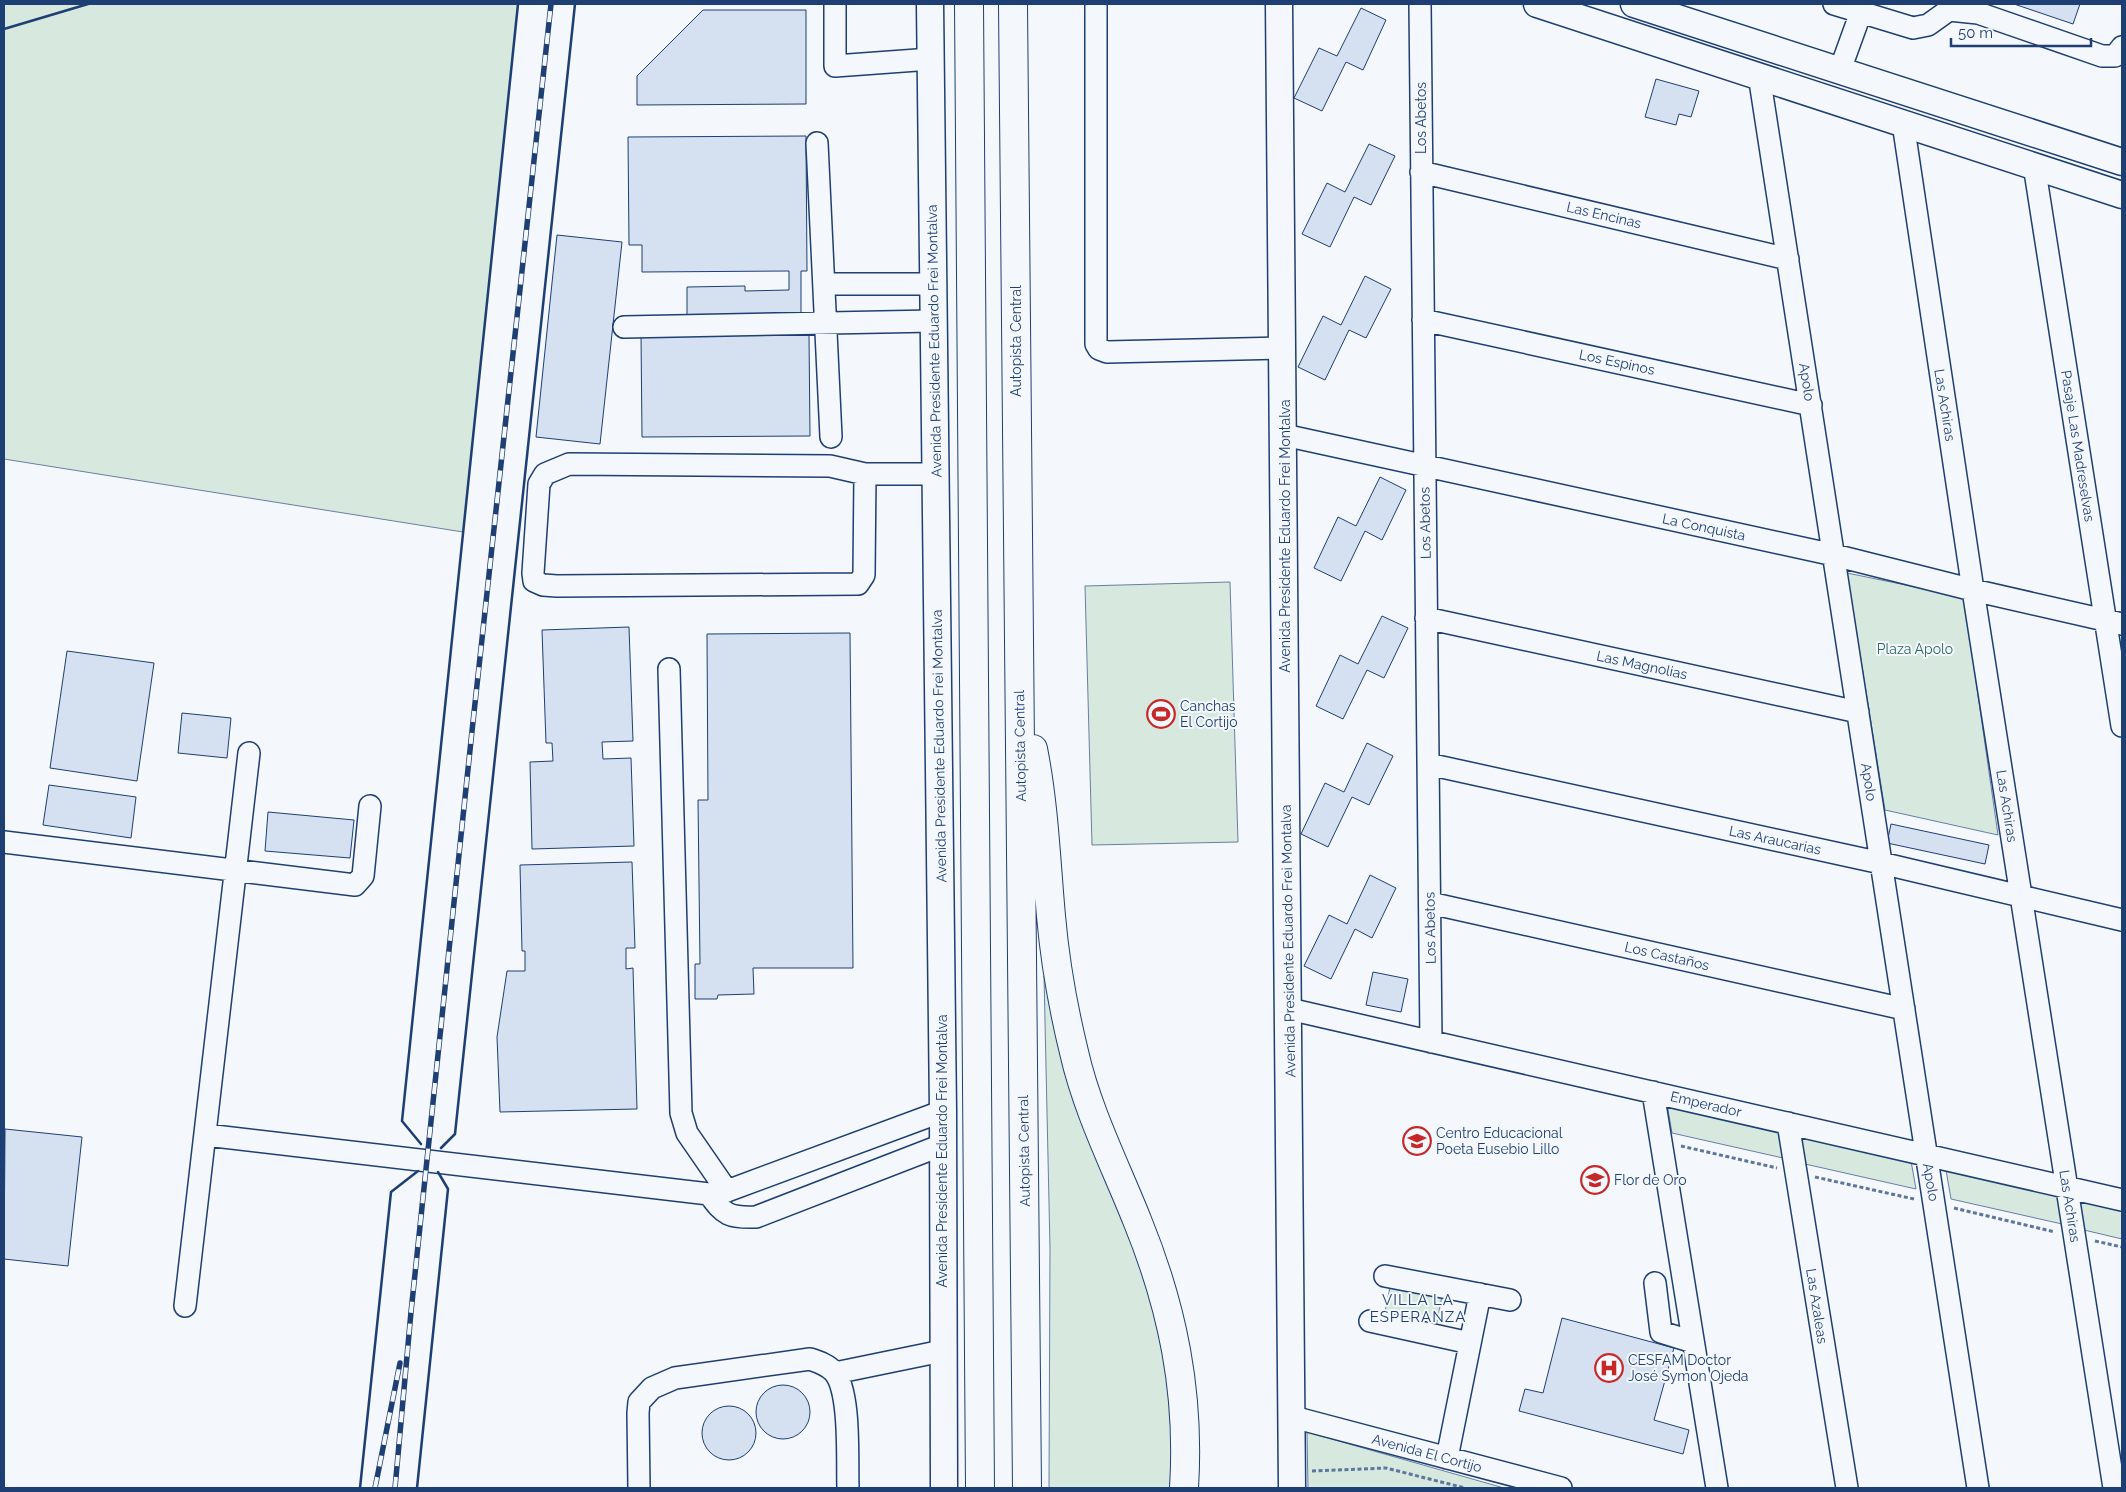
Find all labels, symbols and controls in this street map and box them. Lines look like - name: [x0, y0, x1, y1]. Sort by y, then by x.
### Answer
- scale bar: [1951, 15, 2091, 47]
- text: 50 m: [1958, 24, 1993, 42]
- street label: Los Abetos: [1413, 82, 1429, 154]
- street label: Las Encinas: [1565, 199, 1643, 231]
- street label: Avenida Presidente Eduardo Frei Montalva: [924, 204, 944, 478]
- street label: Autopista Central: [1008, 285, 1024, 397]
- street label: Los Espinos: [1578, 346, 1656, 378]
- street label: Apolo: [1796, 362, 1818, 402]
- street label: Las Achiras: [1931, 368, 1959, 443]
- street label: Pasaje Las Madreselvas: [2058, 369, 2098, 523]
- street label: Avenida Presidente Eduardo Frei Montalva: [1277, 399, 1293, 673]
- street label: Los Abetos: [1416, 487, 1434, 559]
- street label: La Conquista: [1661, 510, 1747, 544]
- street label: Avenida Presidente Eduardo Frei Montalva: [929, 609, 949, 883]
- park label: Plaza Apolo: [1877, 641, 1953, 657]
- street label: Las Magnolias: [1595, 648, 1689, 682]
- street label: Autopista Central: [1011, 690, 1029, 802]
- place label: Canchas El Cortijo: [1180, 698, 1238, 730]
- sports icon: Canchas El Cortijo: [1146, 699, 1176, 729]
- street label: Apolo: [1858, 762, 1880, 802]
- street label: Las Achiras: [1993, 769, 2021, 844]
- street label: Avenida Presidente Eduardo Frei Montalva: [1278, 804, 1298, 1078]
- street label: Las Araucarias: [1728, 822, 1823, 858]
- street label: Los Abetos: [1421, 892, 1439, 964]
- street label: Los Castaños: [1623, 939, 1711, 974]
- street label: Avenida Presidente Eduardo Frei Montalva: [934, 1014, 950, 1288]
- street label: Emperador: [1669, 1088, 1743, 1120]
- street label: Autopista Central: [1015, 1095, 1033, 1207]
- place label: Centro Educacional Poeta Eusebio Lillo: [1436, 1125, 1563, 1157]
- school or university icon: Centro Educacional Poeta Eusebio Lillo: [1402, 1126, 1432, 1156]
- street label: Apolo: [1920, 1162, 1942, 1202]
- school or university icon: Flor de Oro: [1580, 1165, 1610, 1195]
- street label: Las Achiras: [2056, 1169, 2084, 1244]
- place label: Flor de Oro: [1614, 1172, 1687, 1188]
- street label: Las Azaleas: [1803, 1267, 1831, 1345]
- district label: VILLA LA ESPERANZA: [1370, 1291, 1466, 1326]
- place label: CESFAM Doctor José Symon Ojeda: [1628, 1352, 1748, 1384]
- hospital icon: CESFAM Doctor José Symon Ojeda: [1594, 1353, 1624, 1383]
- street label: Avenida El Cortijo: [1370, 1431, 1484, 1475]

